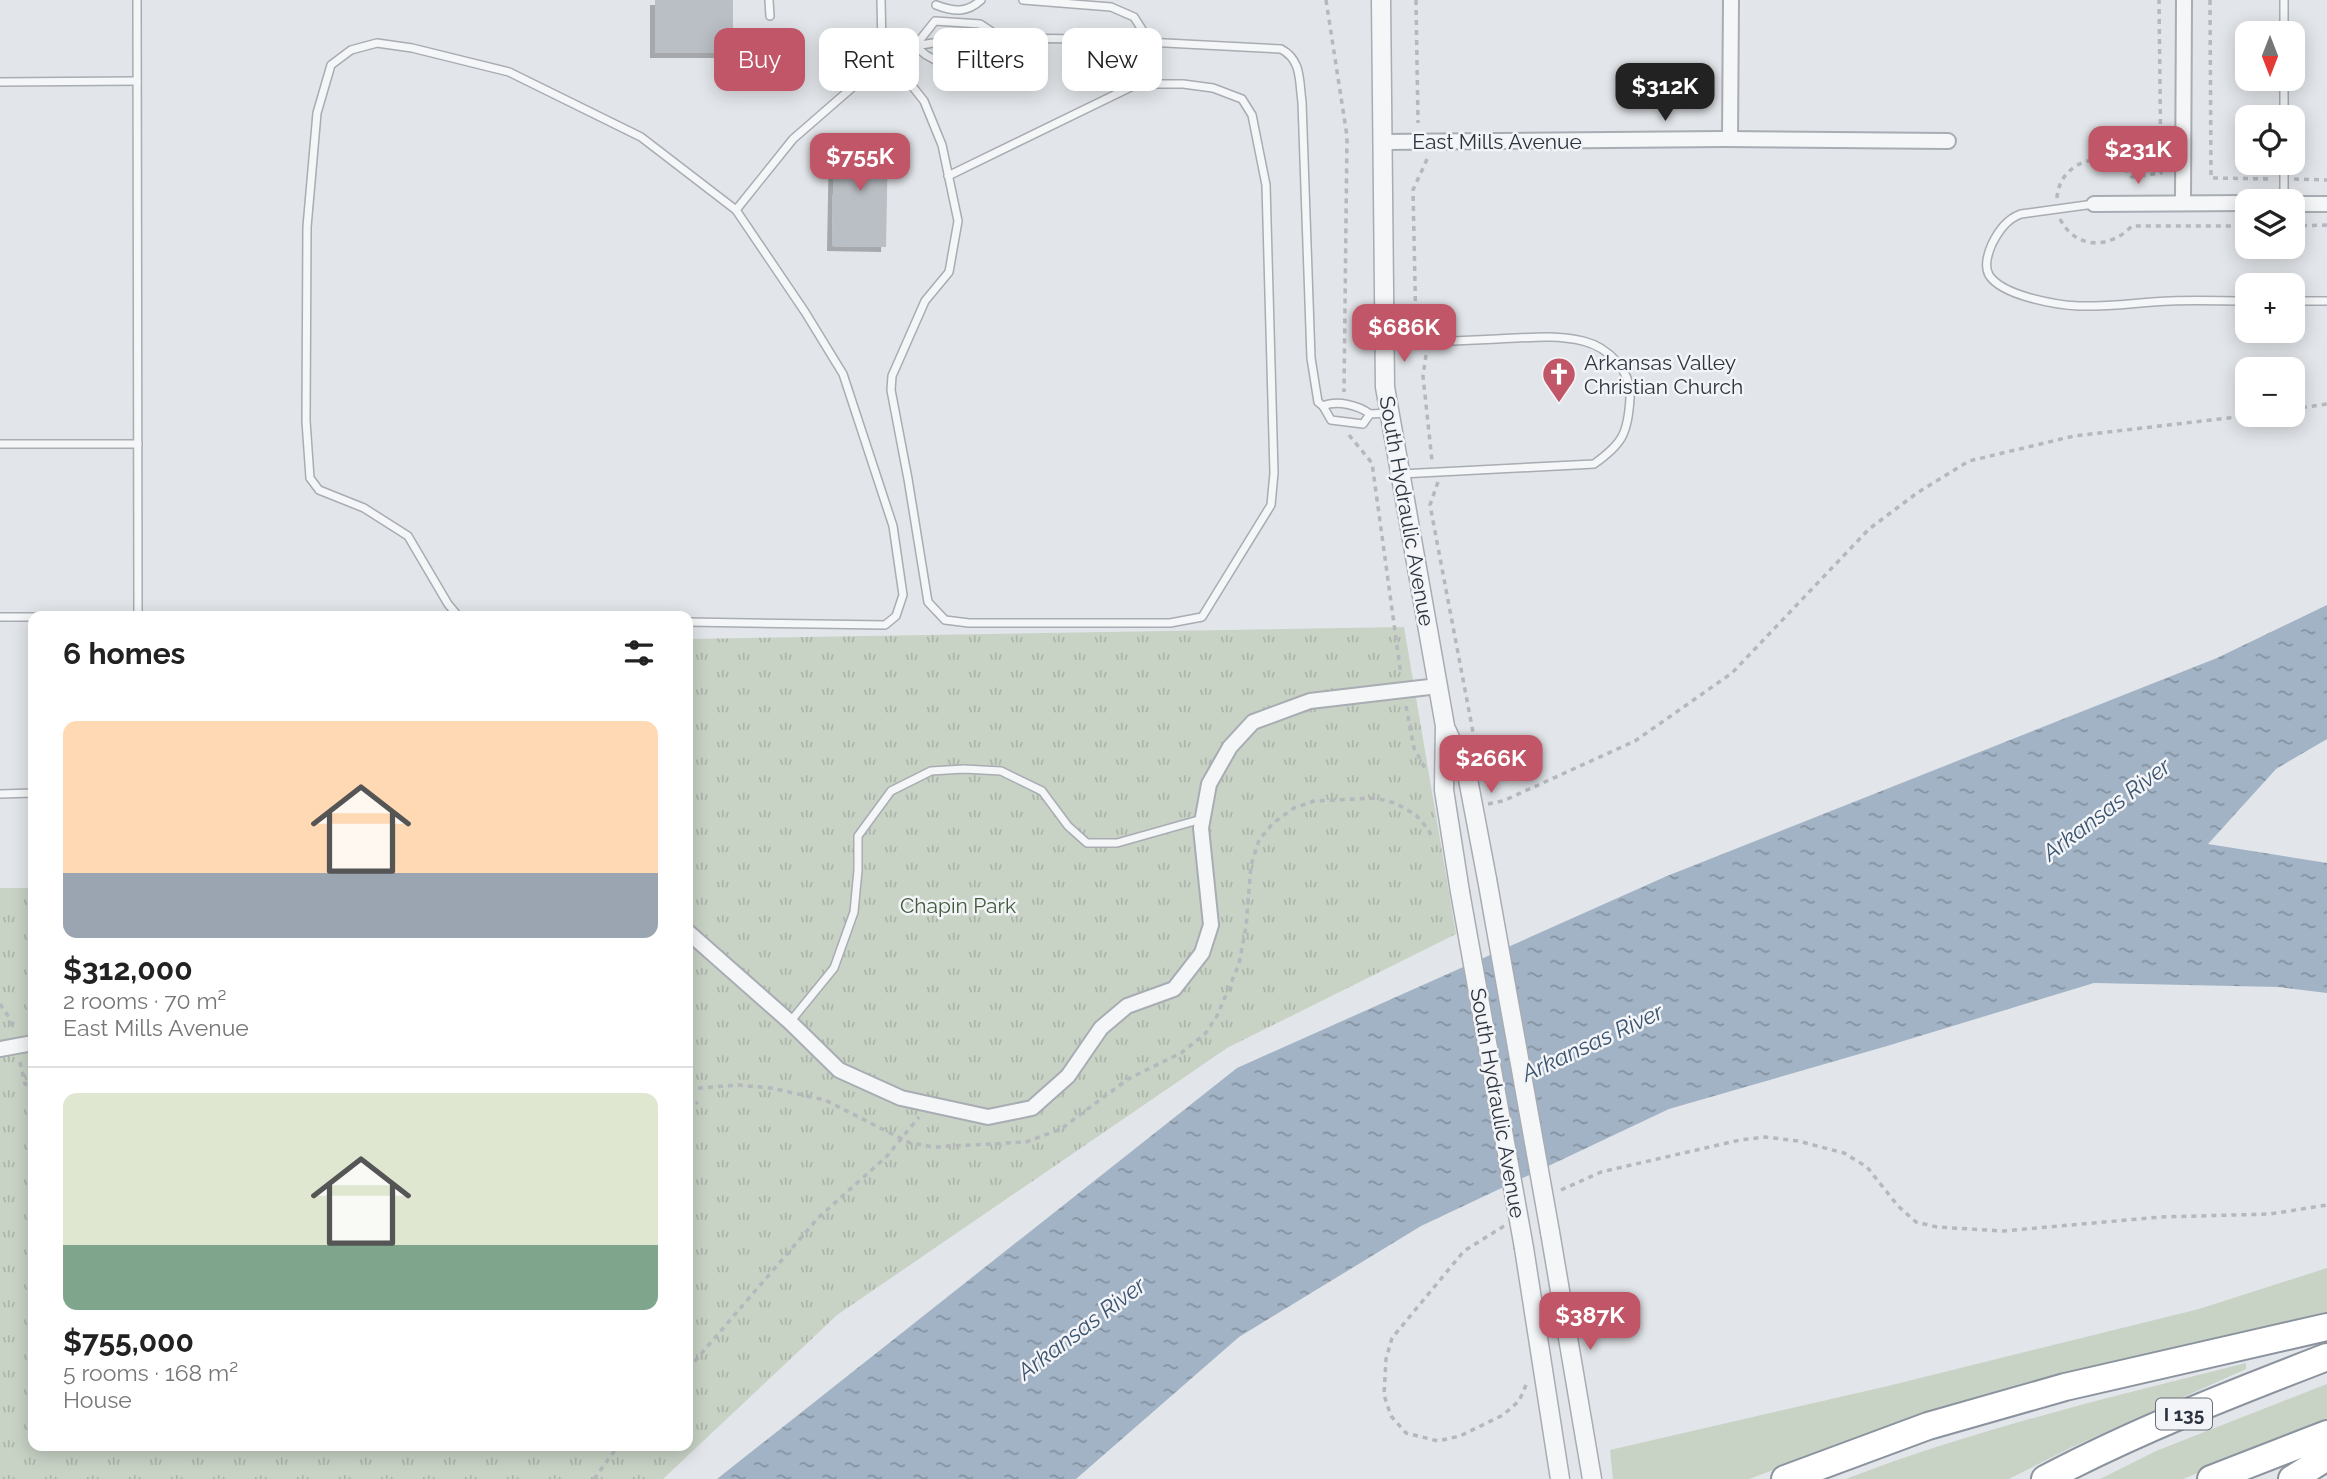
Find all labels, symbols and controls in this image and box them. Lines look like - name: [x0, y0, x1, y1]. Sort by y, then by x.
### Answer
- north arrow: [2235, 21, 2305, 91]
- map controls: [2235, 21, 2305, 427]
- chip: Buy: [714, 28, 805, 91]
- chip: Rent: [819, 28, 919, 91]
- chip: Filters: [933, 28, 1048, 91]
- chip: New: [1062, 28, 1162, 91]
- pin: $312K: [1616, 64, 1714, 123]
- text: $312K: [1631, 72, 1699, 99]
- button: locate: [2235, 105, 2305, 175]
- pin: $231K: [2089, 127, 2187, 186]
- street label: East Mills Avenue: [1412, 129, 1582, 154]
- pin: $755K: [811, 134, 909, 193]
- text: $231K: [2104, 135, 2172, 162]
- text: $755K: [826, 142, 894, 169]
- button: layers: [2235, 189, 2305, 259]
- button: +: [2235, 273, 2305, 343]
- pin: $686K: [1355, 304, 1453, 364]
- text: $686K: [1368, 313, 1440, 340]
- place label: Arkansas Valley Christian Church: [1584, 350, 1743, 399]
- church icon: Arkansas Valley Christian Church: [1540, 355, 1578, 404]
- button: −: [2235, 357, 2305, 427]
- street label: South Hydraulic Avenue: [1374, 394, 1440, 628]
- icon: filters: [620, 634, 658, 672]
- text: 6 homes: [63, 636, 185, 671]
- pin: $266K: [1442, 736, 1540, 795]
- text: $266K: [1456, 744, 1526, 771]
- water label: Arkansas River: [2035, 751, 2176, 867]
- icon: home: [298, 766, 424, 892]
- park label: Chapin Park: [900, 893, 1016, 918]
- text: $312,000: [63, 952, 193, 987]
- street label: South Hydraulic Avenue: [1465, 986, 1531, 1220]
- text: 2 rooms · 70 m²: [63, 987, 226, 1014]
- water label: Arkansas River: [1515, 997, 1668, 1087]
- text: East Mills Avenue: [63, 1014, 249, 1041]
- icon: home: [298, 1138, 424, 1264]
- water label: Arkansas River: [1010, 1270, 1151, 1386]
- pin: $387K: [1541, 1292, 1639, 1352]
- text: $387K: [1555, 1301, 1625, 1328]
- text: $755,000: [63, 1324, 194, 1359]
- text: 5 rooms · 168 m²: [63, 1359, 238, 1386]
- text: House: [63, 1386, 132, 1413]
- road number: I 135: [2156, 1398, 2212, 1430]

